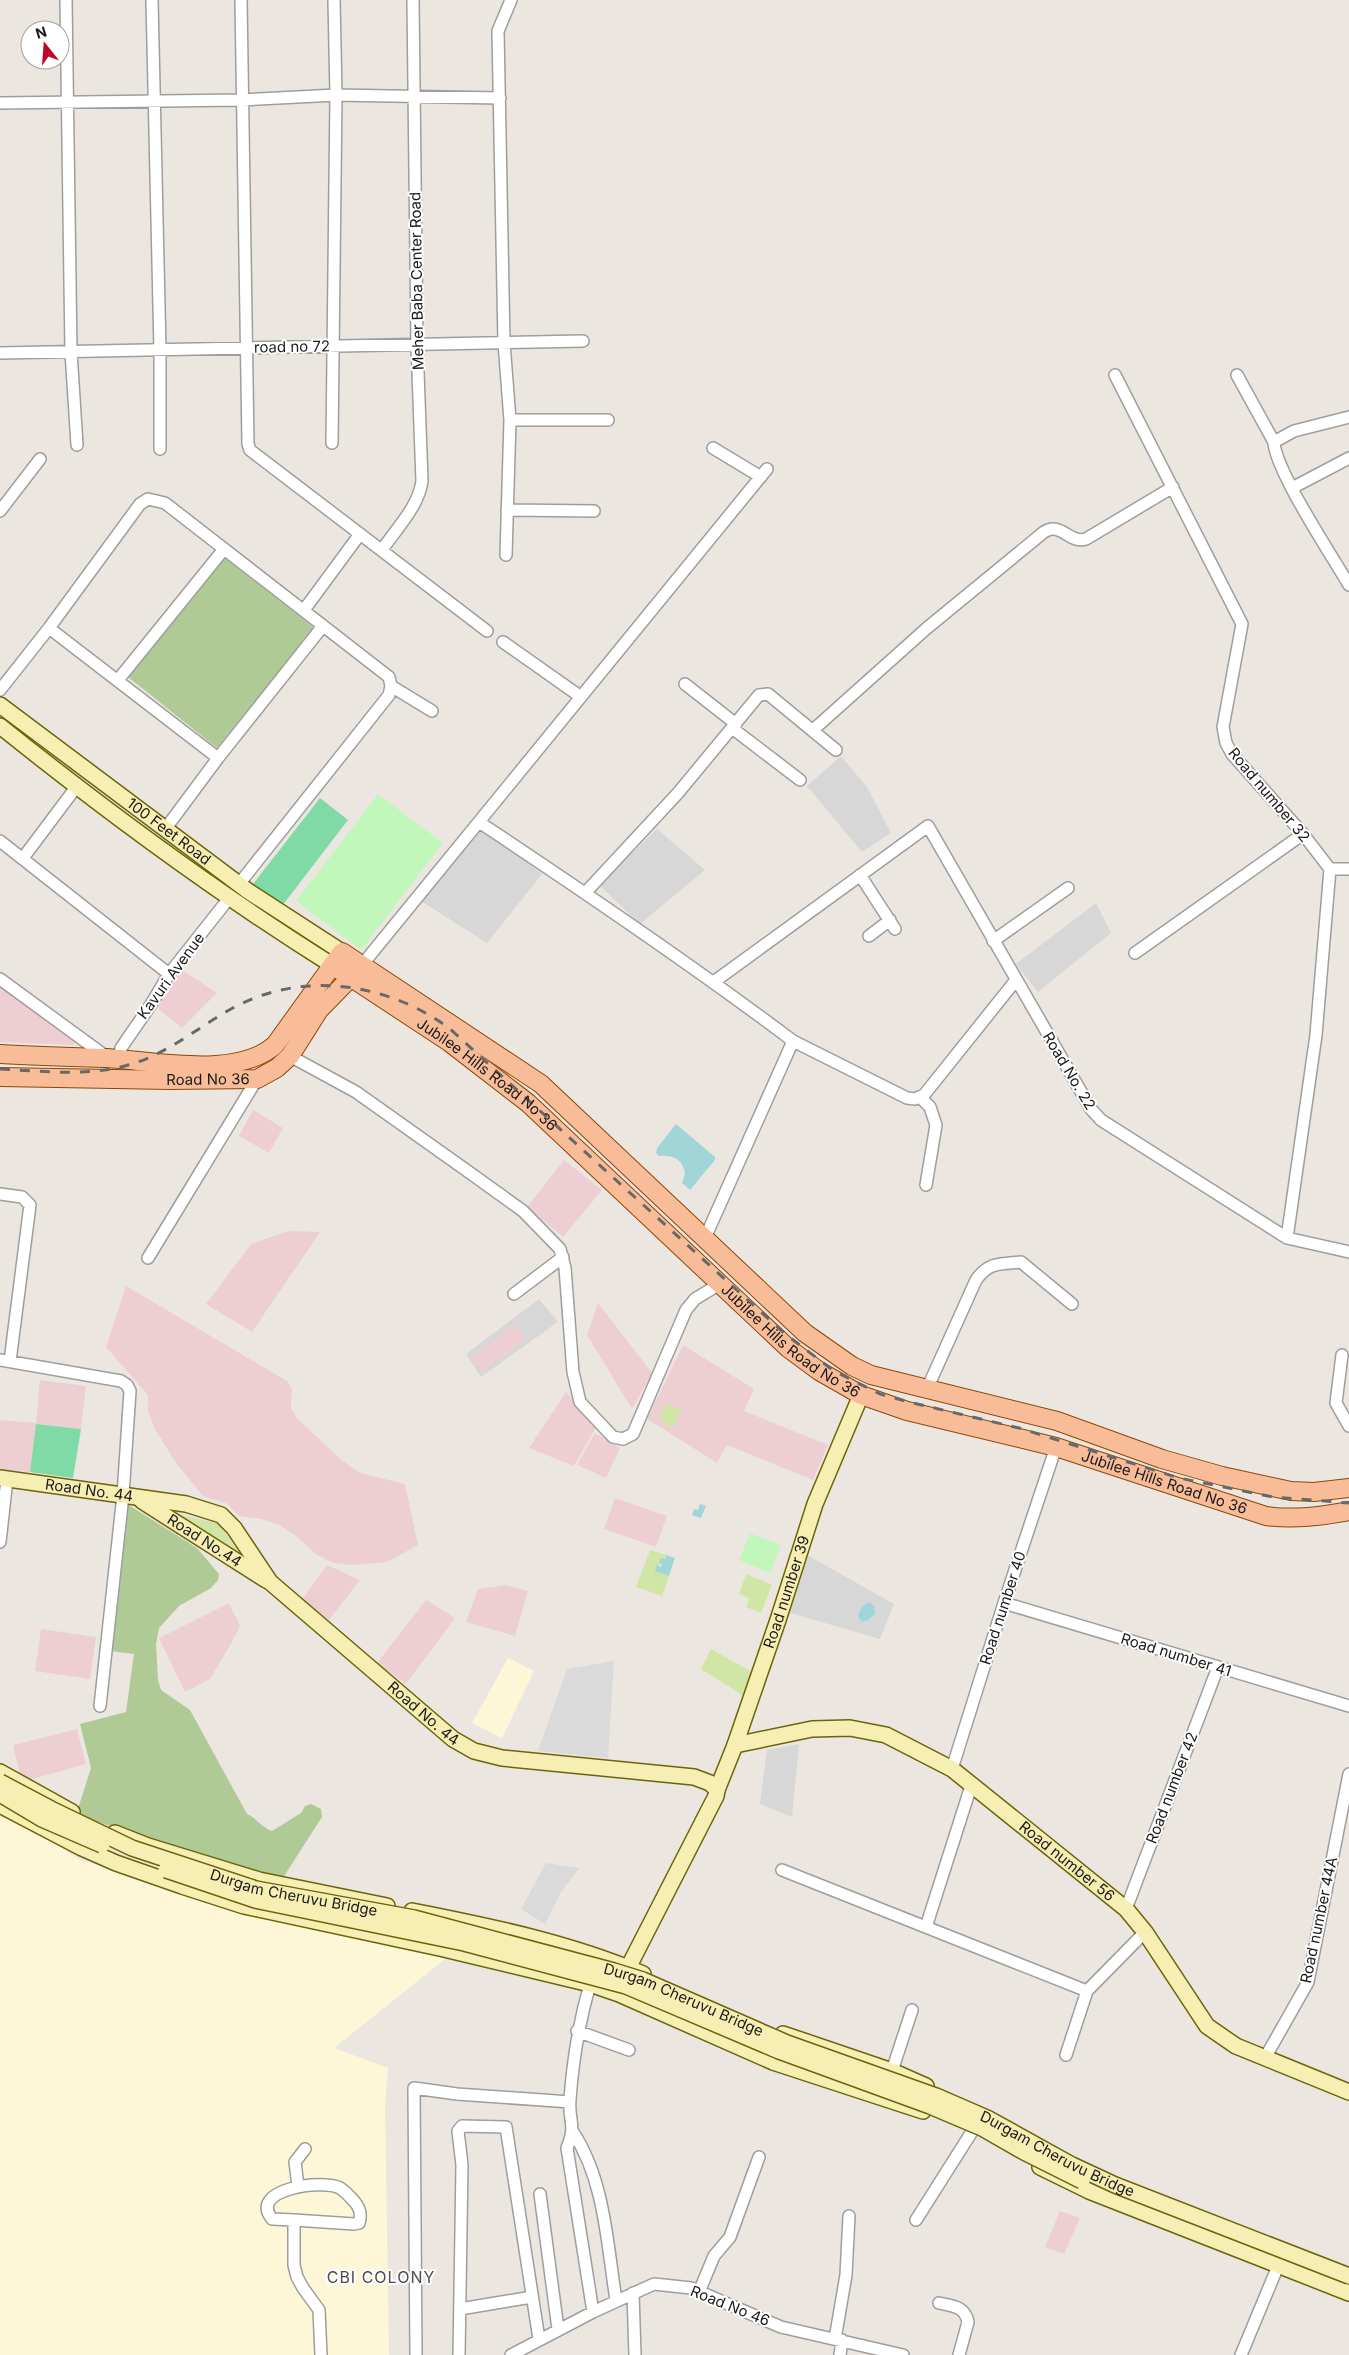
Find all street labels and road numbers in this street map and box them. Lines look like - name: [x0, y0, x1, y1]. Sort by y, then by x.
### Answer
- street label: Meher Baba Center Road: [405, 192, 428, 370]
- street label: road no 72: [254, 336, 330, 357]
- street label: Road number 32: [1224, 744, 1314, 846]
- street label: 100 Feet Road: [123, 793, 215, 869]
- street label: Kavuri Avenue: [133, 929, 208, 1023]
- street label: Jubilee Hills Road No 36: [413, 1013, 562, 1135]
- street label: Road No. 22: [1039, 1028, 1100, 1113]
- street label: Road No 36: [166, 1069, 250, 1089]
- street label: Jubilee Hills Road No 36: [717, 1280, 864, 1402]
- street label: Jubilee Hills Road No 36: [1079, 1446, 1250, 1518]
- street label: Road No. 44: [44, 1474, 134, 1506]
- street label: Road No.44: [164, 1510, 245, 1571]
- street label: Road number 39: [759, 1533, 813, 1651]
- street label: Road number 40: [975, 1549, 1030, 1667]
- street label: Road number 41: [1119, 1629, 1234, 1680]
- street label: Road No. 44: [384, 1677, 463, 1750]
- street label: Road number 42: [1142, 1729, 1202, 1846]
- street label: Road number 56: [1015, 1817, 1119, 1905]
- street label: Road number 44A: [1296, 1855, 1341, 1985]
- street label: Durgam Cheruvu Bridge: [208, 1864, 379, 1920]
- street label: Durgam Cheruvu Bridge: [602, 1959, 767, 2041]
- street label: Durgam Cheruvu Bridge: [977, 2106, 1137, 2201]
- street label: Road No 46: [688, 2281, 773, 2330]

